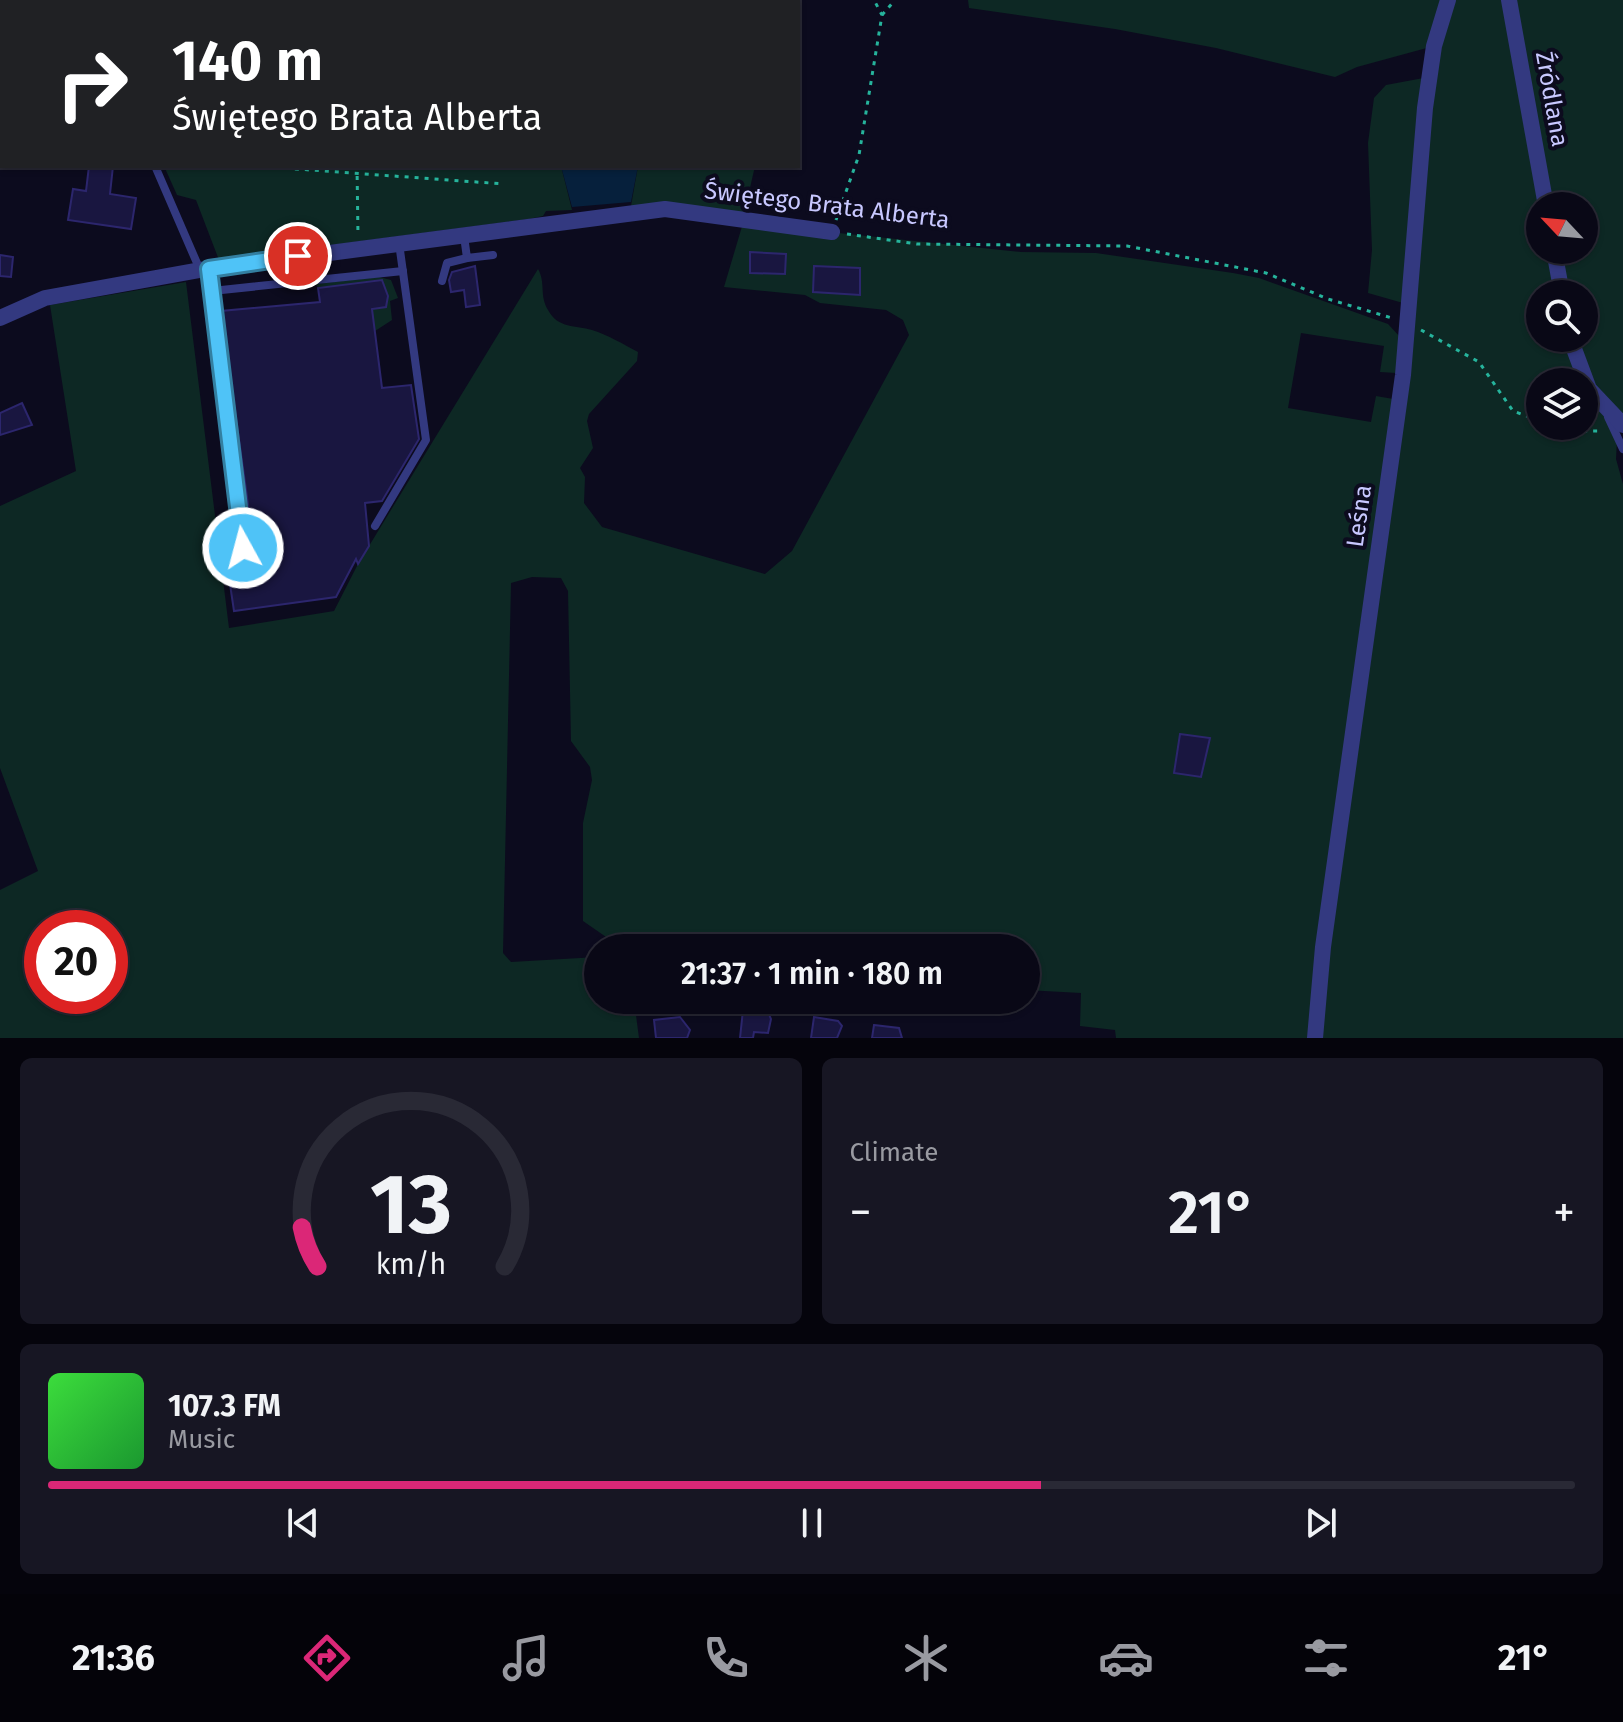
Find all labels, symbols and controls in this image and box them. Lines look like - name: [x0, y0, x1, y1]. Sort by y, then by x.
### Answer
- text: 140 m: [172, 28, 323, 95]
- icon: right: [40, 32, 144, 136]
- street label: Źródlana: [1530, 49, 1575, 149]
- text: Świętego Brata Alberta: [172, 96, 542, 140]
- street label: Świętego Brata Alberta: [703, 175, 951, 234]
- north arrow: [1526, 192, 1598, 264]
- map controls: [1526, 192, 1598, 440]
- pin: [264, 222, 332, 290]
- icon: arrive: [276, 234, 320, 278]
- button: search: [1526, 280, 1598, 352]
- button: layers: [1526, 368, 1598, 440]
- street label: Leśna: [1341, 483, 1377, 549]
- position arrow: [201, 506, 285, 590]
- speed limit sign: 20: [24, 910, 128, 1014]
- text: 21:37 · 1 min · 180 m: [681, 956, 943, 992]
- text: Climate: [850, 1137, 938, 1168]
- text: 13: [370, 1155, 452, 1255]
- text: 21°: [1168, 1177, 1256, 1249]
- text: −: [850, 1186, 872, 1239]
- text: +: [1553, 1186, 1575, 1239]
- text: km/h: [375, 1247, 446, 1282]
- text: 107.3 FM: [168, 1388, 281, 1424]
- text: Music: [168, 1424, 235, 1455]
- icon: previous: [281, 1501, 325, 1545]
- icon: pause: [790, 1501, 834, 1545]
- icon: next: [1299, 1501, 1343, 1545]
- icon: directions: [299, 1630, 355, 1686]
- icon: music: [498, 1630, 554, 1686]
- icon: phone: [698, 1630, 754, 1686]
- icon: climate: [898, 1630, 954, 1686]
- icon: car: [1098, 1630, 1154, 1686]
- icon: filters: [1298, 1630, 1354, 1686]
- text: 21:36: [72, 1636, 155, 1680]
- text: 21°: [1498, 1636, 1551, 1680]

